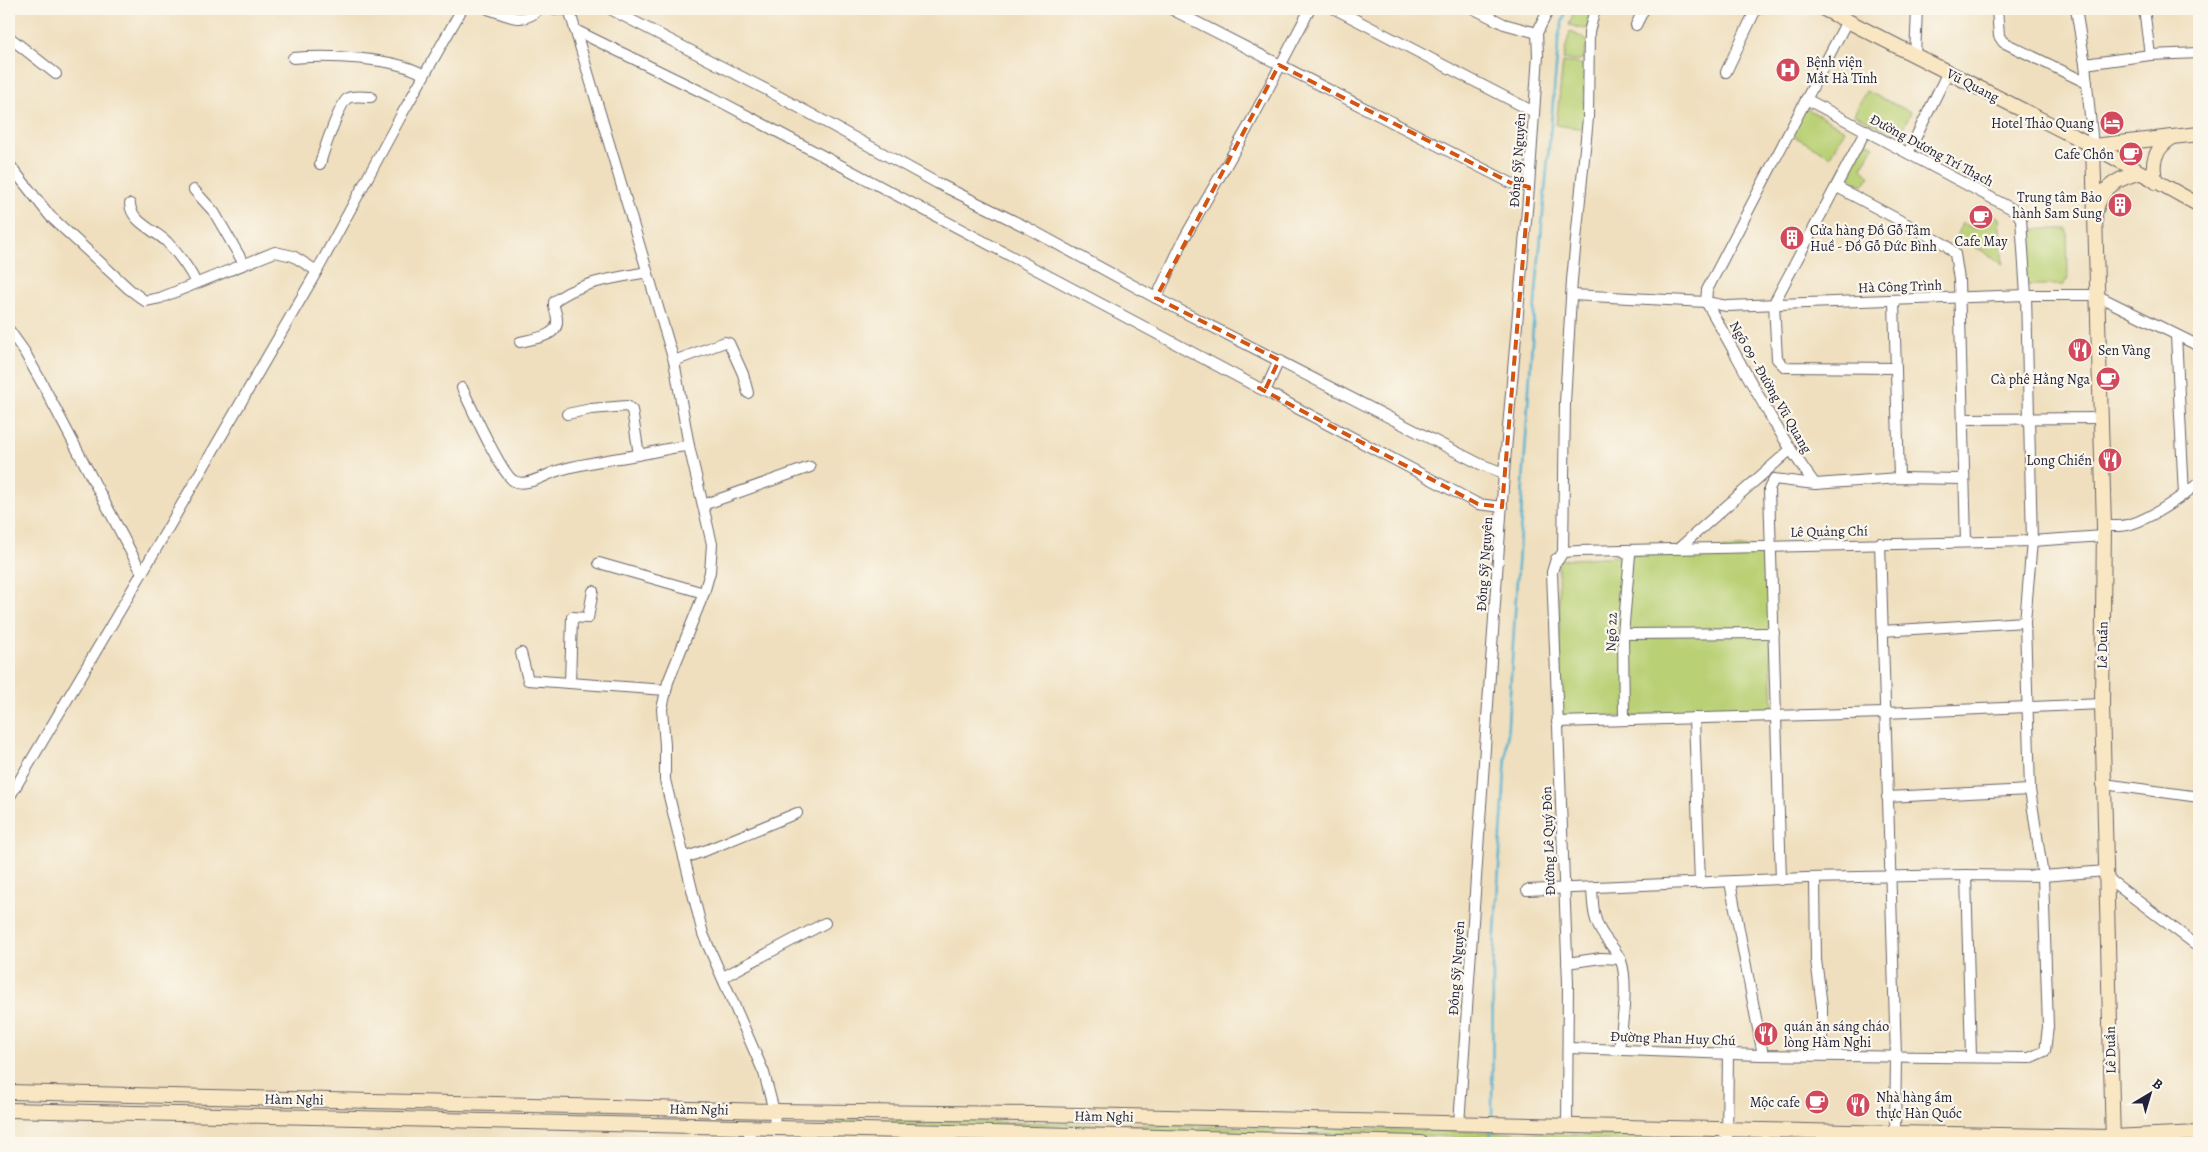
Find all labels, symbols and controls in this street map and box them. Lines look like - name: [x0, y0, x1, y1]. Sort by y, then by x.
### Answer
- place label: Bệnh viện Mắt Hà Tĩnh: [1806, 53, 1878, 88]
- hospital icon: Bệnh viện Mắt Hà Tĩnh: [1775, 57, 1801, 83]
- street label: Vũ Quang: [1942, 64, 2002, 107]
- street label: Đường Dương Trí Thạch: [1866, 110, 1998, 191]
- hotel icon: Hotel Thảo Quang: [2099, 110, 2125, 136]
- street label: Đồng Sỹ Nguyên: [1505, 112, 1530, 208]
- place label: Hotel Thảo Quang: [1991, 114, 2094, 133]
- cafe icon: Cafe Chồn: [2118, 141, 2144, 167]
- place label: Cafe Chồn: [2054, 145, 2114, 164]
- place label: Trung tâm Bảo hành Sam Sung: [2012, 188, 2102, 223]
- building icon: Trung tâm Bảo hành Sam Sung: [2107, 192, 2133, 218]
- cafe icon: Cafe May: [1968, 204, 1994, 230]
- place label: Cửa hàng Đồ Gỗ Tâm Huề - Đồ Gỗ Đức Bình: [1810, 221, 1937, 256]
- building icon: Cửa hàng Đồ Gỗ Tâm Huề - Đồ Gỗ Đức Bình: [1779, 225, 1805, 251]
- place label: Cafe May: [1955, 232, 2008, 251]
- street label: Hà Công Trình: [1858, 276, 1943, 297]
- street label: Ngõ 09 - Đường Vũ Quang: [1725, 318, 1816, 457]
- restaurant icon: Sen Vàng: [2067, 337, 2093, 363]
- place label: Sen Vàng: [2098, 341, 2151, 360]
- cafe icon: Cà phê Hằng Nga: [2095, 366, 2121, 392]
- place label: Cà phê Hằng Nga: [1991, 370, 2090, 389]
- restaurant icon: Long Chiến: [2097, 447, 2123, 473]
- place label: Long Chiến: [2026, 451, 2092, 470]
- street label: Đồng Sỹ Nguyên: [1472, 516, 1497, 612]
- street label: Lê Quảng Chí: [1790, 521, 1868, 542]
- street label: Ngõ 22: [1601, 611, 1622, 652]
- street label: Lê Duẩn: [2093, 621, 2112, 669]
- street label: Đường Lê Quý Đôn: [1537, 786, 1560, 896]
- street label: Đồng Sỹ Nguyên: [1444, 920, 1469, 1016]
- place label: quán ăn sáng cháo lòng Hàm Nghi: [1784, 1017, 1889, 1052]
- restaurant icon: quán ăn sáng cháo lòng Hàm Nghi: [1753, 1021, 1779, 1047]
- street label: Lê Duẩn: [2101, 1026, 2120, 1074]
- street label: Đường Phan Huy Chú: [1610, 1027, 1736, 1050]
- north arrow: [2126, 1070, 2176, 1120]
- text: B: [2148, 1074, 2167, 1094]
- place label: Nhà hàng ẩm thực Hàn Quốc: [1876, 1088, 1962, 1123]
- street label: Hàm Nghi: [264, 1089, 324, 1110]
- cafe icon: Mộc cafe: [1804, 1089, 1830, 1115]
- restaurant icon: Nhà hàng ẩm thực Hàn Quốc: [1845, 1092, 1871, 1118]
- place label: Mộc cafe: [1750, 1093, 1800, 1112]
- street label: Hàm Nghi: [669, 1099, 729, 1120]
- street label: Hàm Nghi: [1074, 1106, 1134, 1127]

